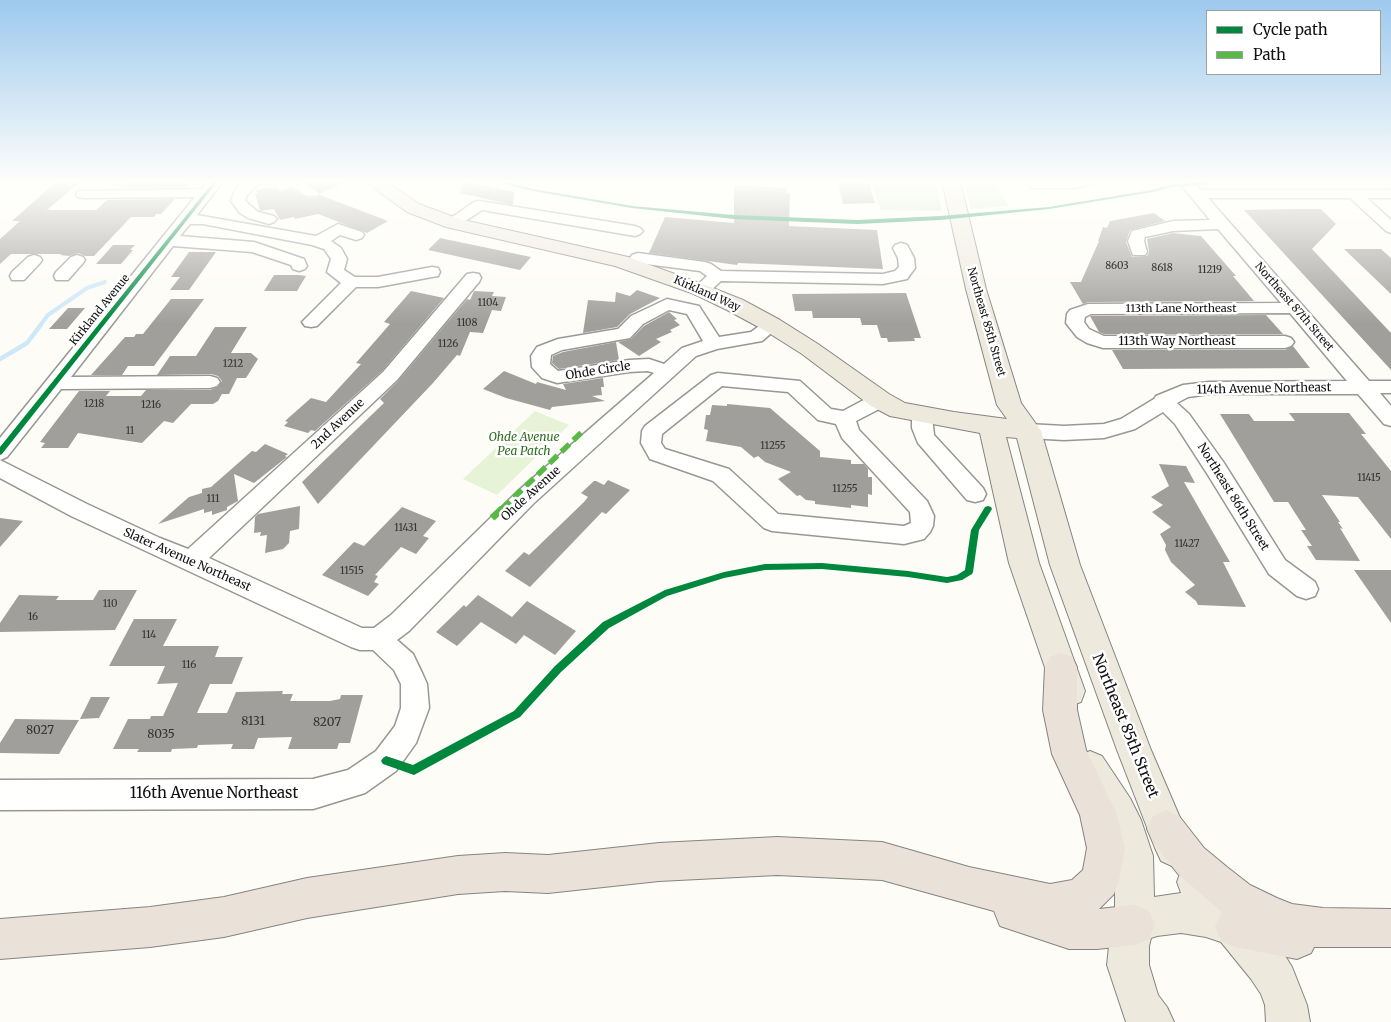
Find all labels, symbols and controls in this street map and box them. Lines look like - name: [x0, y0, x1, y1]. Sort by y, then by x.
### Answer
- legend: [1206, 10, 1381, 75]
- text: Cycle path: [1253, 20, 1328, 39]
- text: Path: [1253, 45, 1286, 64]
- house number: 8603: [1105, 260, 1129, 272]
- street label: Northeast 87th Street: [1252, 260, 1336, 354]
- house number: 8618: [1151, 262, 1173, 274]
- house number: 11219: [1198, 264, 1222, 276]
- street label: Northeast 85th Street: [964, 266, 1008, 378]
- street label: Kirkland Avenue: [67, 272, 133, 348]
- street label: Kirkland Way: [672, 273, 742, 315]
- house number: 1104: [478, 297, 498, 309]
- street label: 113th Lane Northeast: [1126, 302, 1236, 316]
- house number: 1108: [457, 317, 477, 329]
- street label: 113th Way Northeast: [1118, 335, 1236, 349]
- house number: 1126: [438, 338, 458, 350]
- house number: 1212: [223, 358, 243, 370]
- street label: Ohde Circle: [565, 359, 631, 383]
- street label: 114th Avenue Northeast: [1197, 381, 1331, 397]
- street label: 2nd Avenue: [309, 396, 367, 452]
- house number: 1218: [84, 398, 104, 410]
- house number: 1216: [141, 399, 161, 411]
- house number: 11: [126, 425, 134, 437]
- park label: Ohde Avenue Pea Patch: [488, 431, 560, 459]
- house number: 11255: [760, 440, 786, 452]
- street label: Northeast 86th Street: [1194, 441, 1272, 553]
- street label: Ohde Avenue: [498, 464, 564, 524]
- house number: 11415: [1357, 472, 1381, 484]
- house number: 11255: [832, 483, 858, 495]
- house number: 111: [207, 493, 219, 505]
- house number: 11431: [394, 522, 418, 534]
- street label: Slater Avenue Northeast: [121, 525, 253, 595]
- house number: 11427: [1174, 538, 1200, 550]
- house number: 11515: [340, 565, 364, 577]
- house number: 110: [103, 598, 117, 610]
- house number: 16: [28, 611, 38, 623]
- house number: 114: [142, 629, 156, 641]
- street label: Northeast 85th Street: [1088, 651, 1162, 801]
- house number: 116: [182, 659, 196, 671]
- house number: 8131: [241, 715, 265, 729]
- house number: 8207: [313, 716, 341, 730]
- house number: 8027: [26, 724, 54, 738]
- house number: 8035: [147, 728, 175, 742]
- street label: 116th Avenue Northeast: [130, 785, 298, 803]

